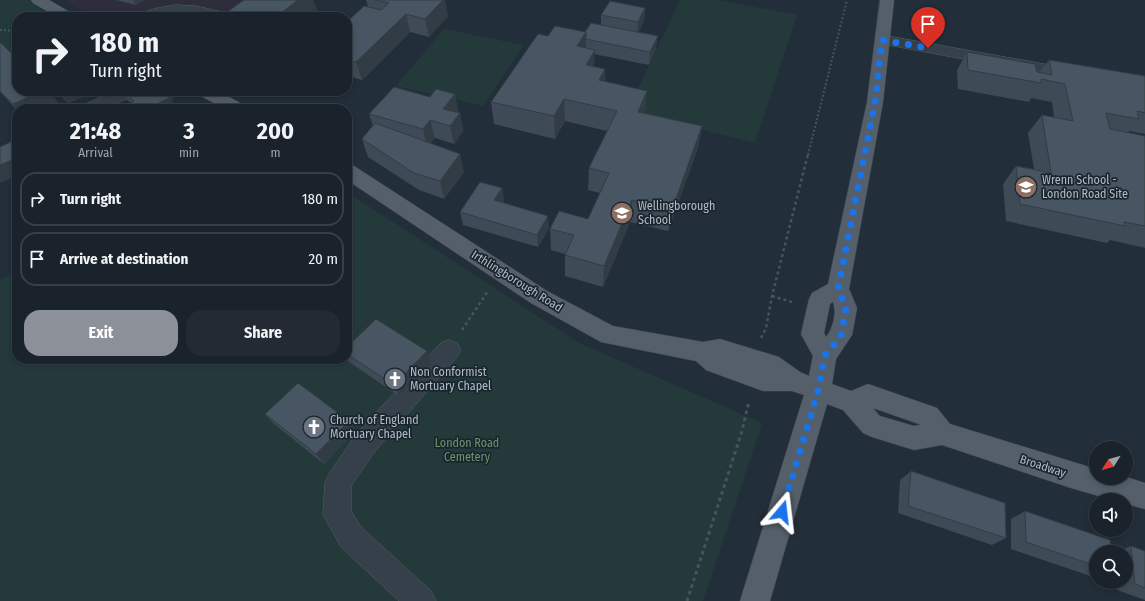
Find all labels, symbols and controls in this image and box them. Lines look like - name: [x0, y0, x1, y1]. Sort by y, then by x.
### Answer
- pin: [911, 7.0, 945, 48]
- icon: arrive: [917, 13, 939, 35]
- text: 180 m: [90, 26, 159, 59]
- icon: right: [24, 28, 76, 80]
- text: Turn right: [90, 60, 162, 82]
- text: 21:48: [70, 117, 121, 145]
- text: 3: [183, 117, 195, 145]
- text: 200: [257, 117, 294, 145]
- text: Arrival: [78, 145, 113, 160]
- text: min: [179, 145, 199, 160]
- text: m: [270, 145, 280, 160]
- place label: Wrenn School - London Road Site: [1042, 173, 1128, 201]
- school or university icon: Wrenn School - London Road Site: [1013, 174, 1039, 200]
- icon: right: [26, 188, 48, 210]
- text: Turn right: [60, 190, 121, 208]
- text: 180 m: [302, 190, 338, 208]
- place label: Wellingborough School: [638, 199, 715, 227]
- school or university icon: Wellingborough School: [609, 200, 635, 226]
- street label: Irthlingborough Road: [469, 247, 565, 315]
- icon: arrive: [26, 248, 48, 270]
- text: Arrive at destination: [60, 250, 188, 268]
- text: 20 m: [309, 250, 338, 268]
- button: Exit: [24, 310, 178, 356]
- button: Share: [186, 310, 340, 356]
- place label: Non Conformist Mortuary Chapel: [410, 365, 491, 393]
- church icon: Non Conformist Mortuary Chapel: [382, 366, 408, 392]
- place label: Church of England Mortuary Chapel: [330, 413, 419, 441]
- church icon: Church of England Mortuary Chapel: [301, 414, 327, 440]
- park label: London Road Cemetery: [435, 436, 499, 464]
- north arrow: [1089, 441, 1133, 485]
- map controls: [1089, 441, 1133, 589]
- street label: Broadway: [1018, 452, 1068, 480]
- position arrow: [761, 491, 803, 533]
- button: sound: [1089, 493, 1133, 537]
- button: search: [1089, 545, 1133, 589]

